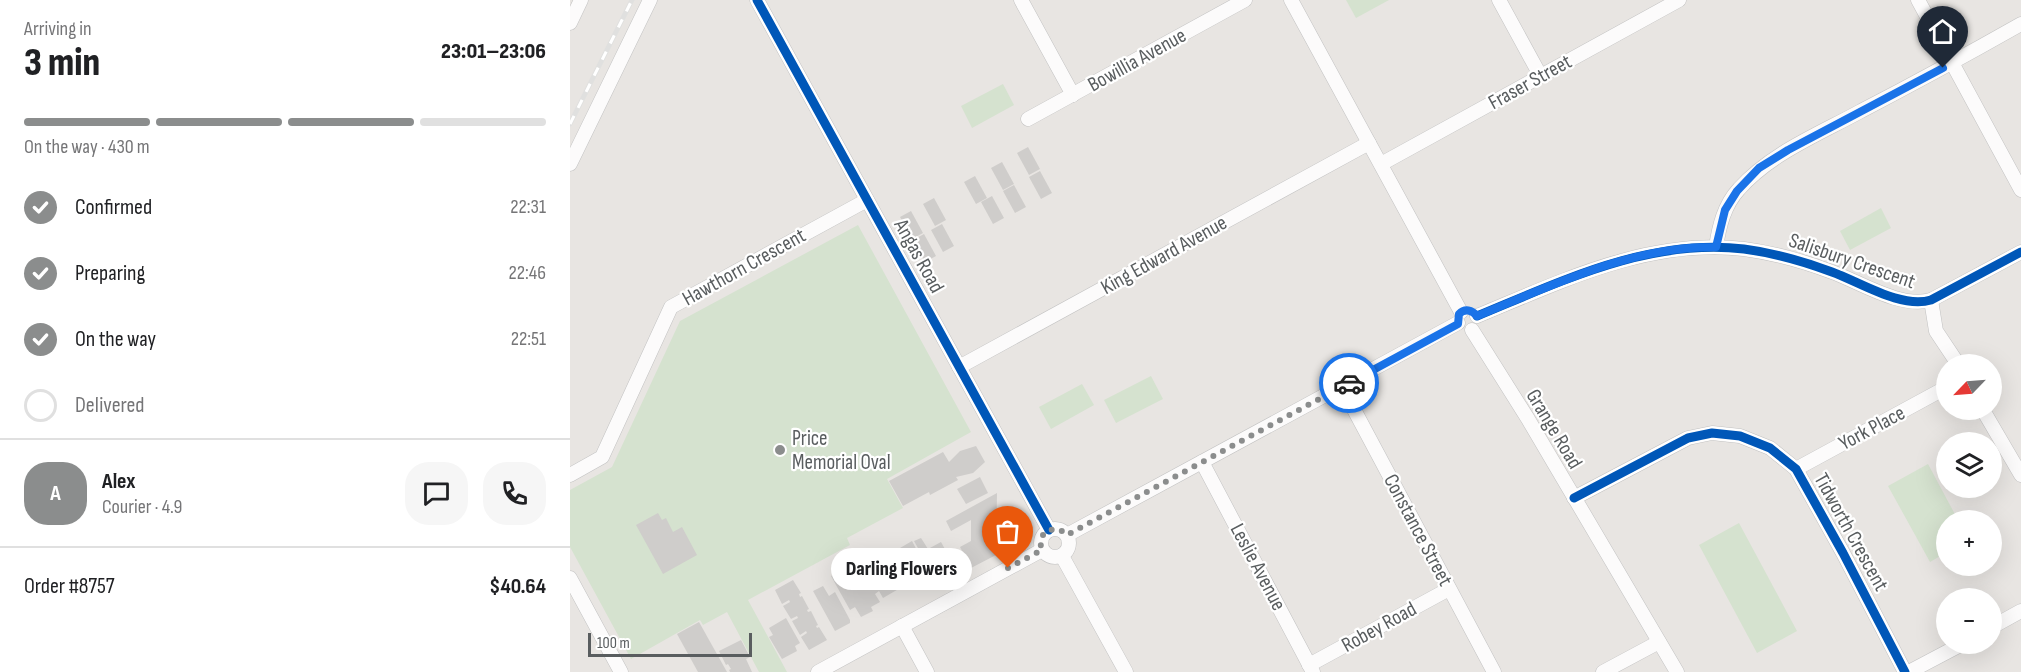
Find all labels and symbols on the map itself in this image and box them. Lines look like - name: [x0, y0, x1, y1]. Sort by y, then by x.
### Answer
- pin: [1917, 6, 1968, 68]
- street label: Bowillia Avenue: [1083, 23, 1191, 97]
- street label: Fraser Street: [1484, 49, 1576, 115]
- street label: King Edward Avenue: [1097, 210, 1231, 300]
- street label: Angas Road: [888, 214, 949, 297]
- street label: Hawthorn Crescent: [678, 223, 810, 311]
- street label: Salisbury Crescent: [1785, 228, 1919, 294]
- courier: [1319, 353, 1379, 413]
- north arrow: [1936, 354, 2002, 420]
- street label: Grange Road: [1521, 385, 1587, 473]
- street label: York Place: [1835, 400, 1909, 456]
- place label: Price Memorial Oval: [792, 426, 891, 475]
- marker: Price Memorial Oval: [773, 443, 787, 457]
- street label: Tidworth Crescent: [1808, 469, 1894, 595]
- street label: Constance Street: [1378, 470, 1458, 590]
- pin: [982, 506, 1033, 568]
- street label: Leslie Avenue: [1225, 519, 1291, 615]
- callout: Darling Flowers: [831, 547, 972, 589]
- street label: Robey Road: [1337, 596, 1421, 658]
- scale bar: [588, 630, 752, 658]

